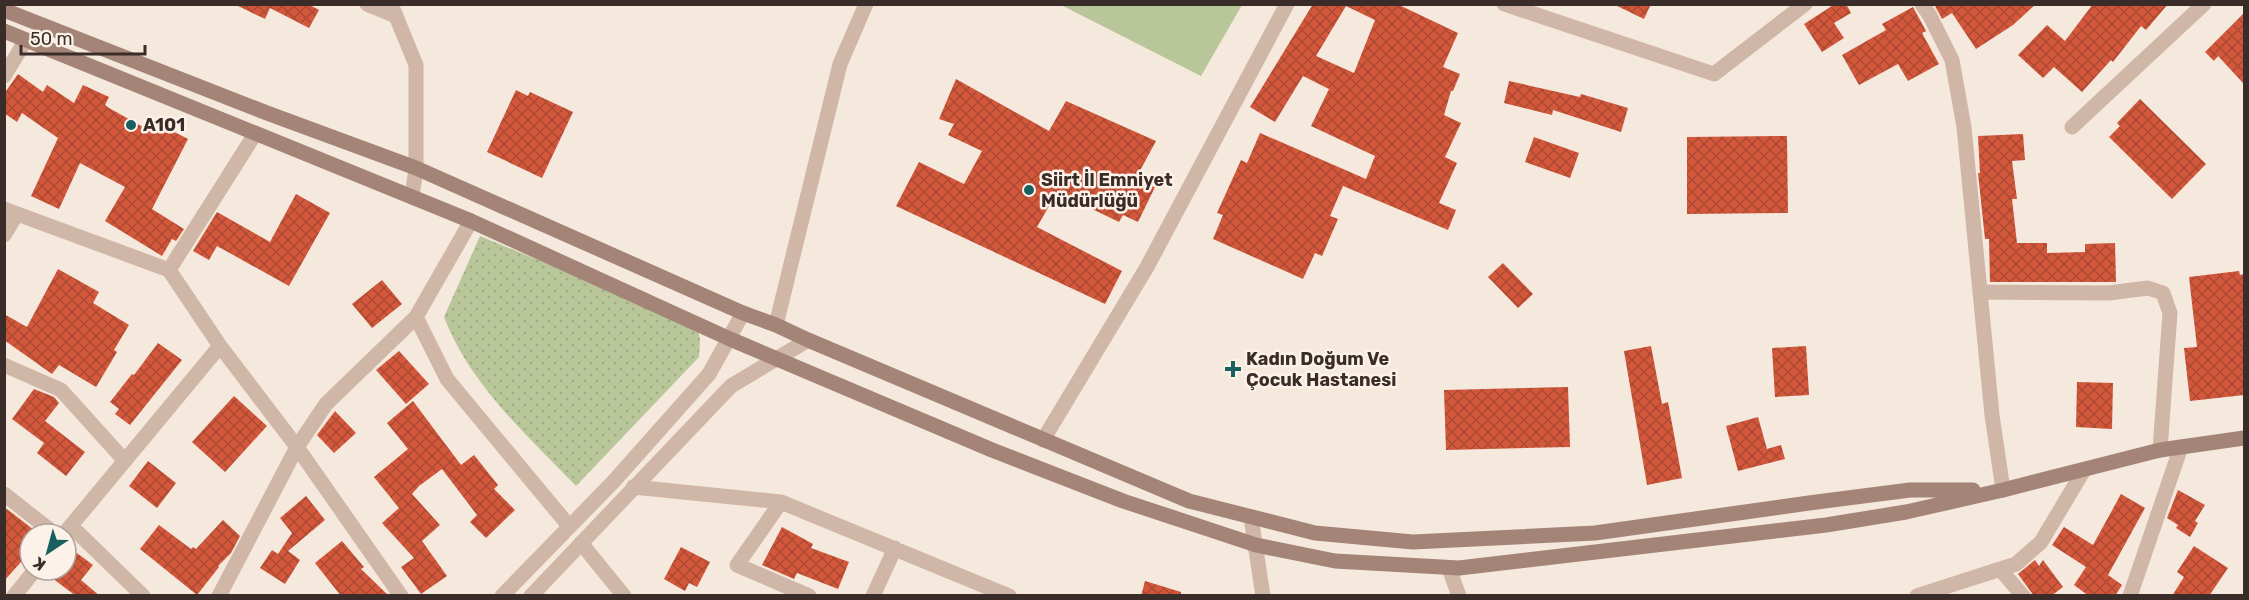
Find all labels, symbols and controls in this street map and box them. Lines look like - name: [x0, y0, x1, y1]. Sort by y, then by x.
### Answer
- scale bar: [21, 18, 146, 56]
- text: 50 m: [30, 28, 73, 50]
- place label: A101: [143, 114, 185, 136]
- marker: A101: [124, 118, 138, 132]
- place label: Siirt İl Emniyet Müdürlüğü: [1041, 169, 1173, 212]
- marker: Siirt İl Emniyet Müdürlüğü: [1022, 183, 1036, 197]
- place label: Kadın Doğum Ve Çocuk Hastanesi: [1246, 348, 1396, 391]
- marker: Kadın Doğum Ve Çocuk Hastanesi: [1224, 360, 1242, 378]
- north arrow: [18, 522, 78, 582]
- text: K: [29, 553, 49, 575]

